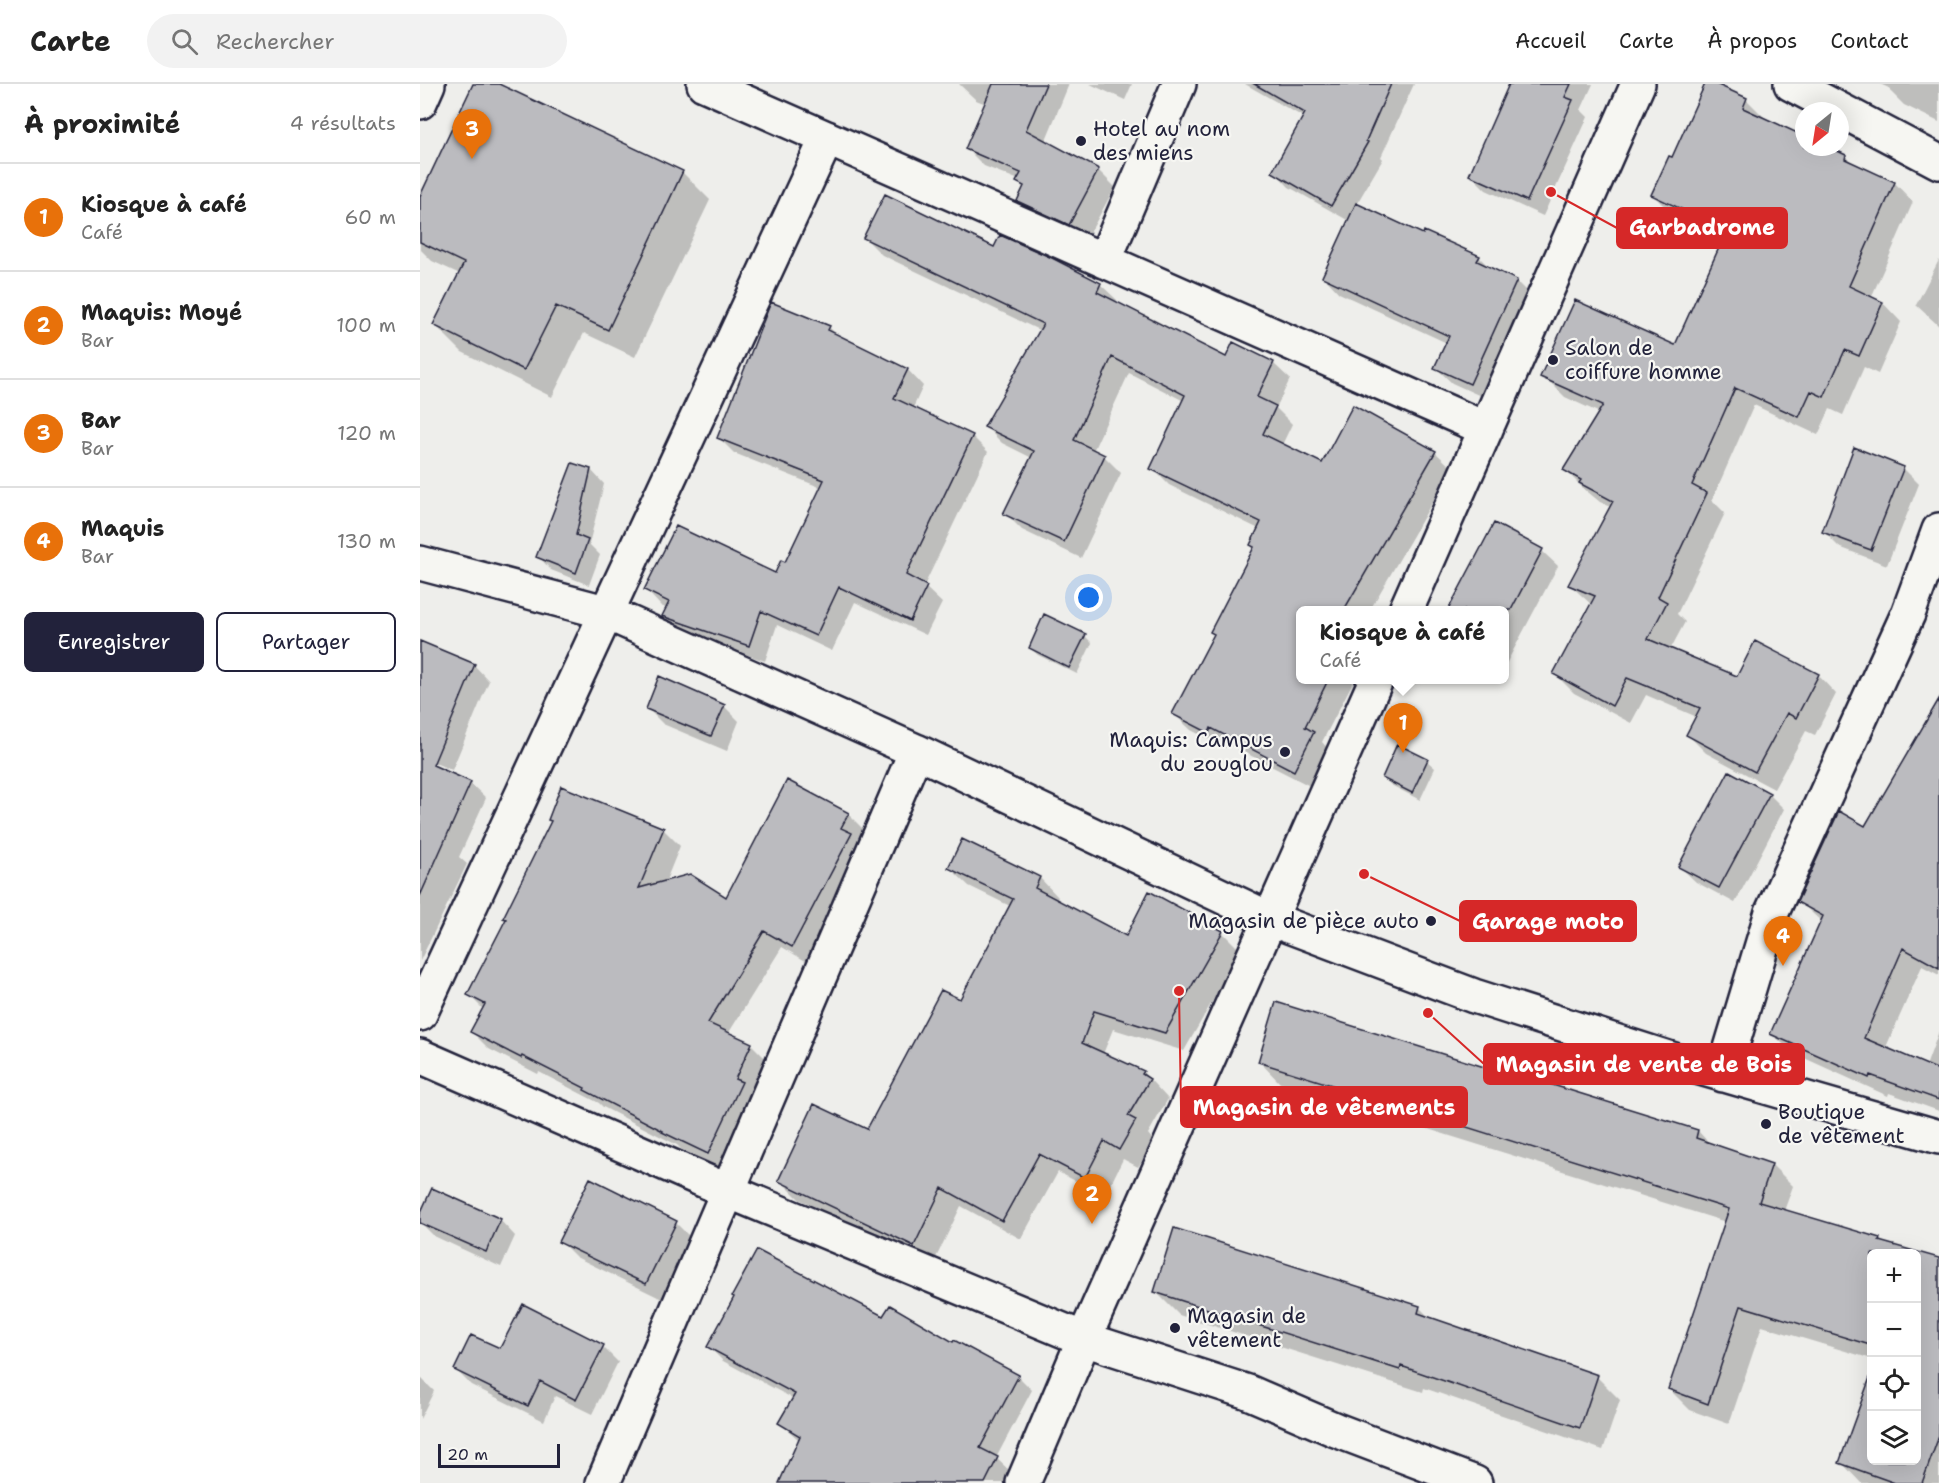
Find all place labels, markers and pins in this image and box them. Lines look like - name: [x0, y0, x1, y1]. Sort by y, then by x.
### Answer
- pin: 3: [452, 110, 492, 159]
- place label: Hotel au nom des miens: [1093, 115, 1230, 167]
- marker: Hotel au nom des miens: [1074, 134, 1088, 148]
- callout: Garbadrome: [1617, 208, 1787, 248]
- place label: Salon de coiffure homme: [1565, 334, 1722, 386]
- marker: Salon de coiffure homme: [1546, 353, 1560, 367]
- pin: 1: [1384, 704, 1422, 753]
- place label: Maquis: Campus du zouglou: [1109, 726, 1273, 778]
- marker: Maquis: Campus du zouglou: [1278, 745, 1292, 759]
- callout: Garage moto: [1460, 901, 1636, 941]
- place label: Magasin de pièce auto: [1188, 907, 1419, 935]
- marker: Magasin de pièce auto: [1424, 914, 1438, 928]
- pin: 4: [1764, 916, 1802, 966]
- callout: Magasin de vente de Bois: [1484, 1044, 1804, 1084]
- callout: Magasin de vêtements: [1181, 1087, 1467, 1127]
- place label: Boutique de vêtement: [1778, 1098, 1905, 1150]
- marker: Boutique de vêtement: [1759, 1117, 1773, 1131]
- pin: 2: [1072, 1174, 1112, 1224]
- place label: Magasin de vêtement: [1187, 1302, 1306, 1354]
- marker: Magasin de vêtement: [1168, 1321, 1182, 1335]

